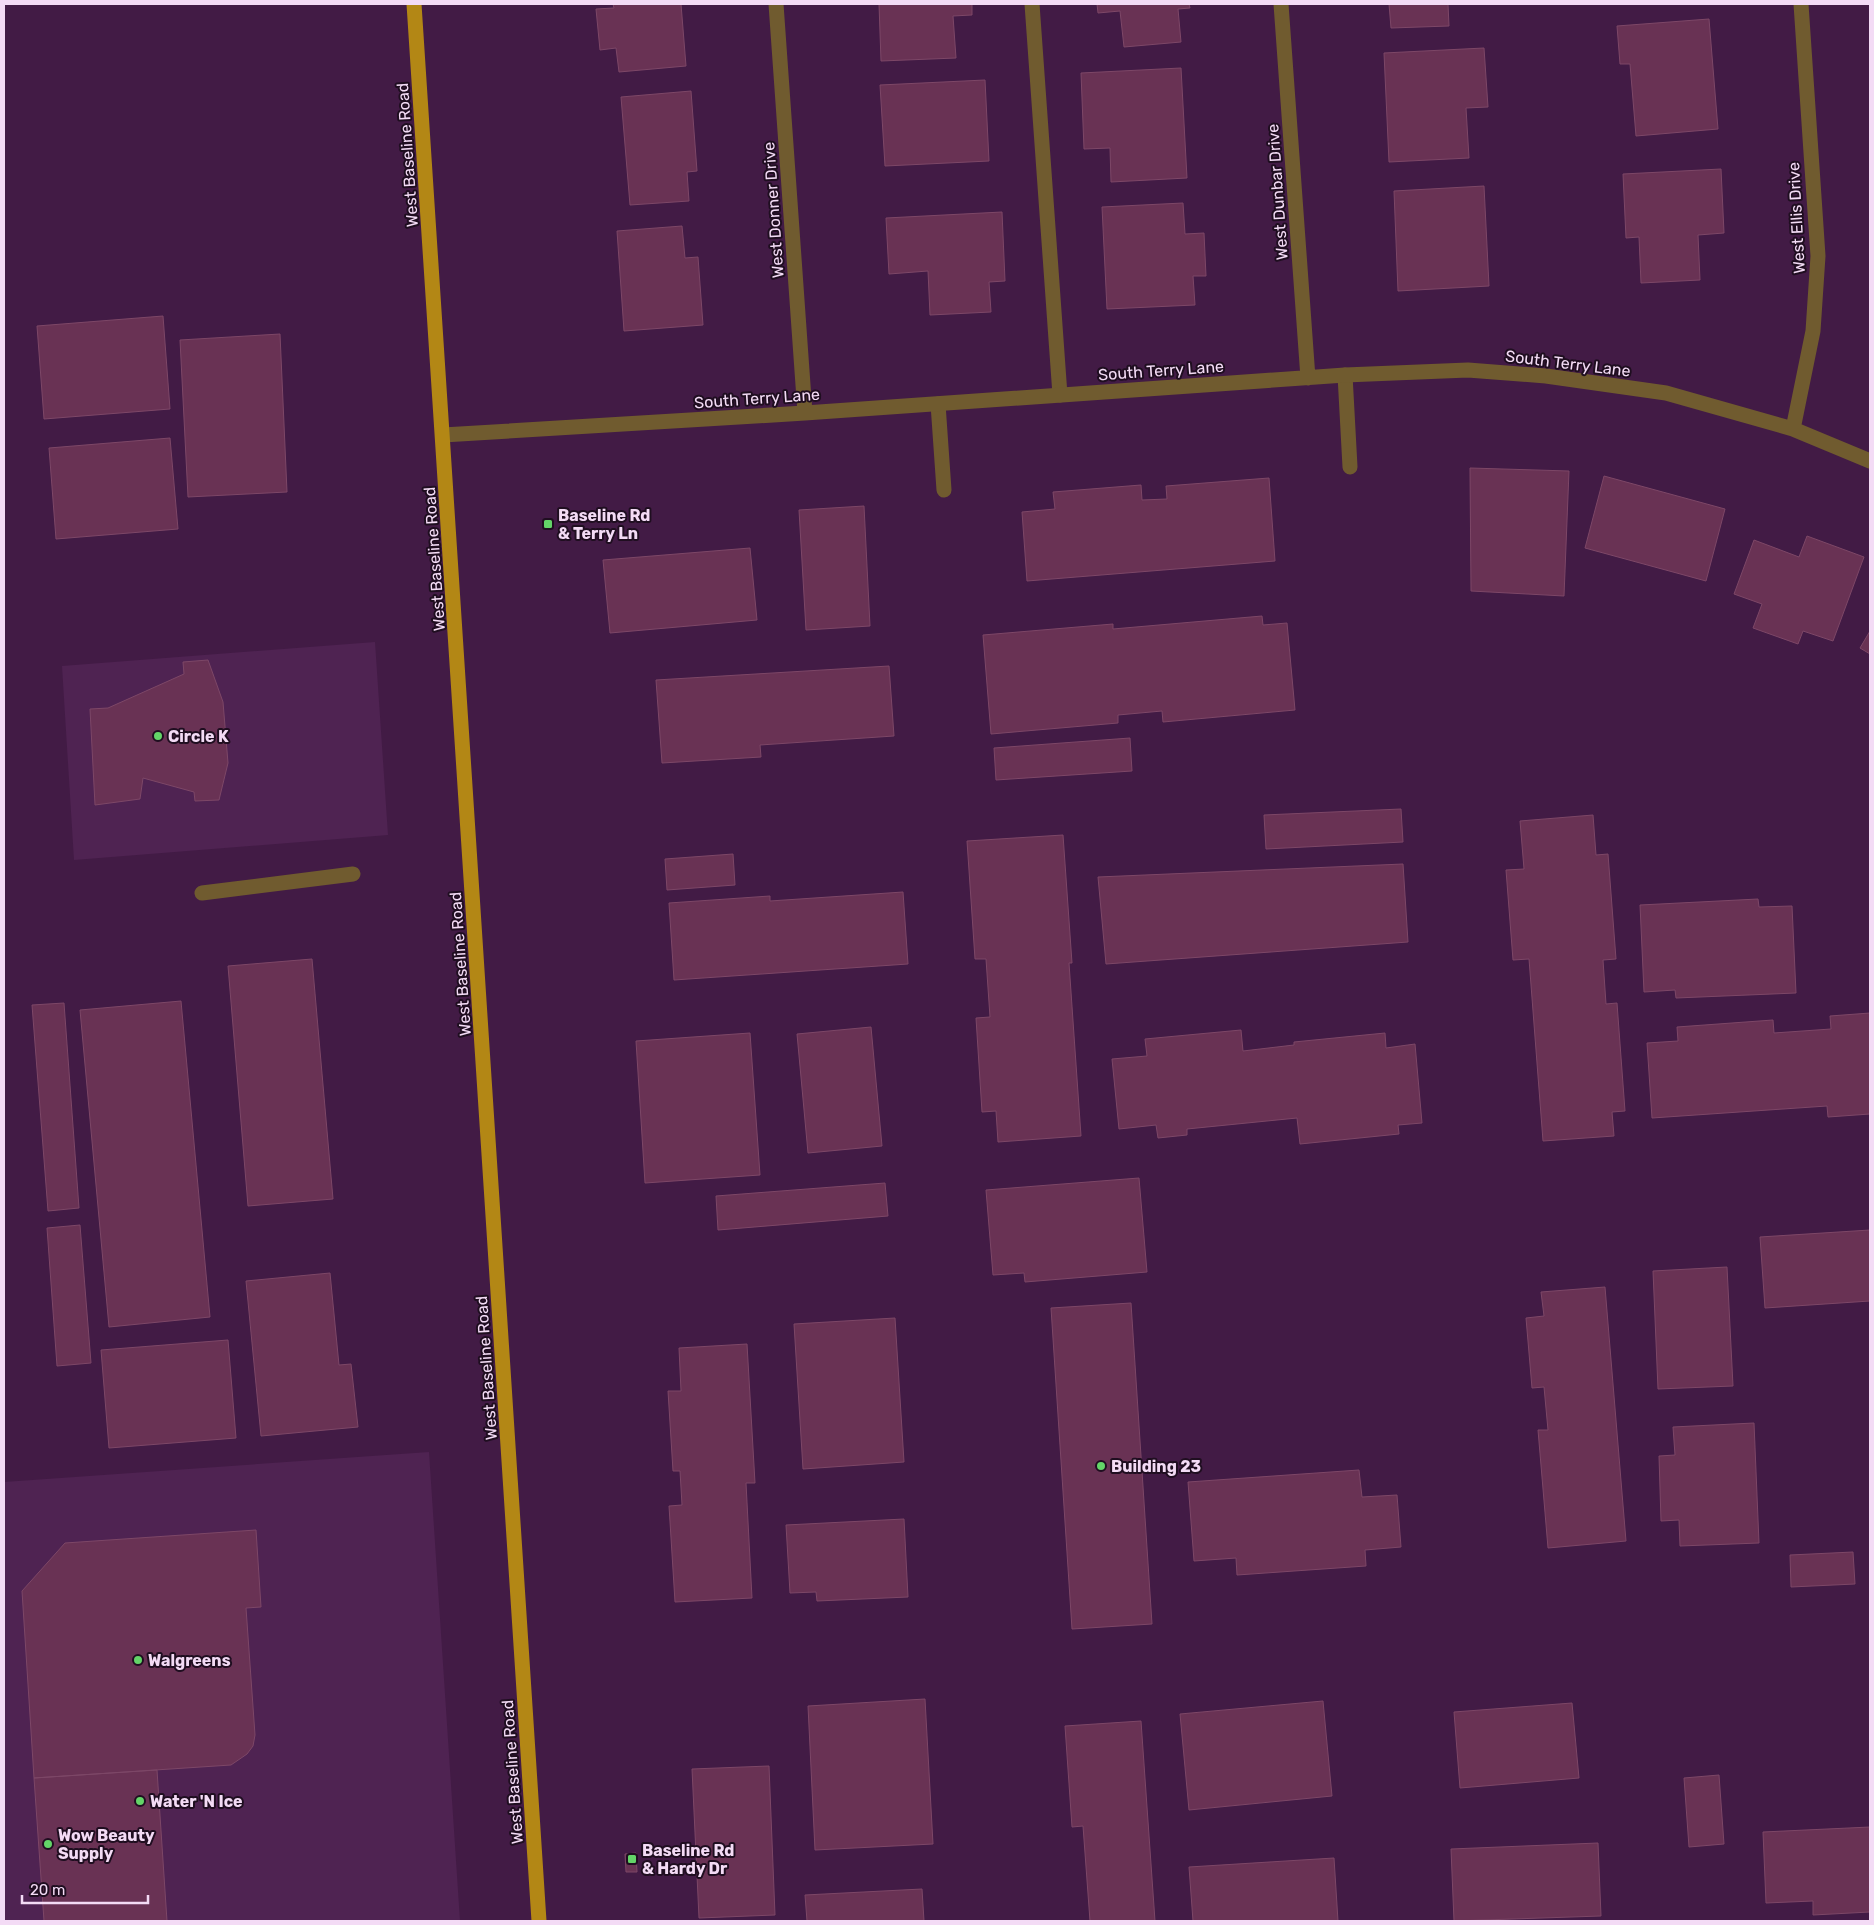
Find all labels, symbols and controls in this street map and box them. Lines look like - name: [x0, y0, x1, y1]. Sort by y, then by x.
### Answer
- street label: West Baseline Road: [393, 82, 422, 228]
- street label: West Dunbar Drive: [1263, 123, 1292, 261]
- street label: West Donner Drive: [759, 141, 788, 279]
- street label: West Ellis Drive: [1784, 162, 1809, 274]
- street label: South Terry Lane: [1504, 346, 1632, 381]
- street label: South Terry Lane: [1098, 357, 1225, 384]
- street label: South Terry Lane: [694, 385, 821, 412]
- street label: West Baseline Road: [420, 486, 449, 632]
- place label: Baseline Rd & Terry Ln: [558, 506, 650, 543]
- marker: Baseline Rd & Terry Ln: [542, 518, 554, 530]
- place label: Circle K: [168, 727, 229, 746]
- marker: Circle K: [152, 730, 164, 742]
- street label: West Baseline Road: [446, 891, 475, 1037]
- street label: West Baseline Road: [472, 1295, 501, 1441]
- place label: Building 23: [1111, 1457, 1201, 1476]
- marker: Building 23: [1095, 1460, 1107, 1472]
- place label: Walgreens: [148, 1651, 231, 1670]
- marker: Walgreens: [132, 1654, 144, 1666]
- street label: West Baseline Road: [498, 1699, 527, 1845]
- place label: Water 'N Ice: [150, 1792, 243, 1811]
- marker: Water 'N Ice: [134, 1795, 146, 1807]
- place label: Wow Beauty Supply: [58, 1826, 155, 1863]
- marker: Wow Beauty Supply: [42, 1838, 54, 1850]
- place label: Baseline Rd & Hardy Dr: [642, 1841, 734, 1878]
- marker: Baseline Rd & Hardy Dr: [626, 1853, 638, 1865]
- scale bar: [22, 1872, 149, 1904]
- text: 20 m: [30, 1881, 65, 1899]

